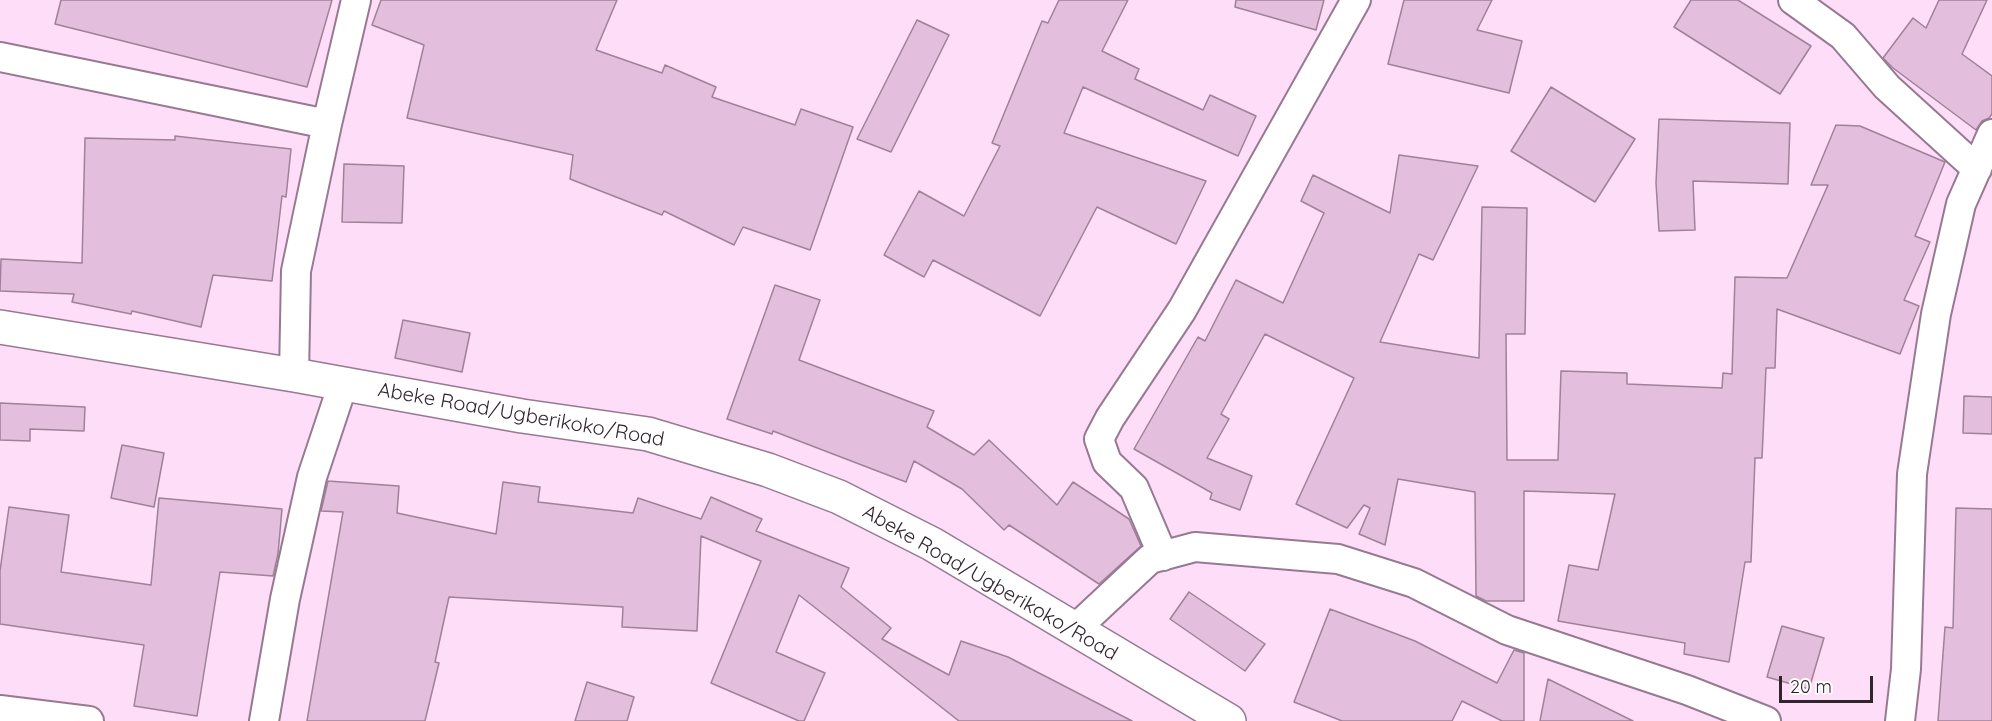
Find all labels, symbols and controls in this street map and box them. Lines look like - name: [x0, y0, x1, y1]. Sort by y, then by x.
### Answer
- street label: Abeke Road/Ugberikoko/Road: [376, 378, 666, 452]
- street label: Abeke Road/Ugberikoko/Road: [858, 500, 1122, 666]
- scale bar: [1782, 664, 1876, 702]
- text: 20 m: [1790, 675, 1832, 698]

